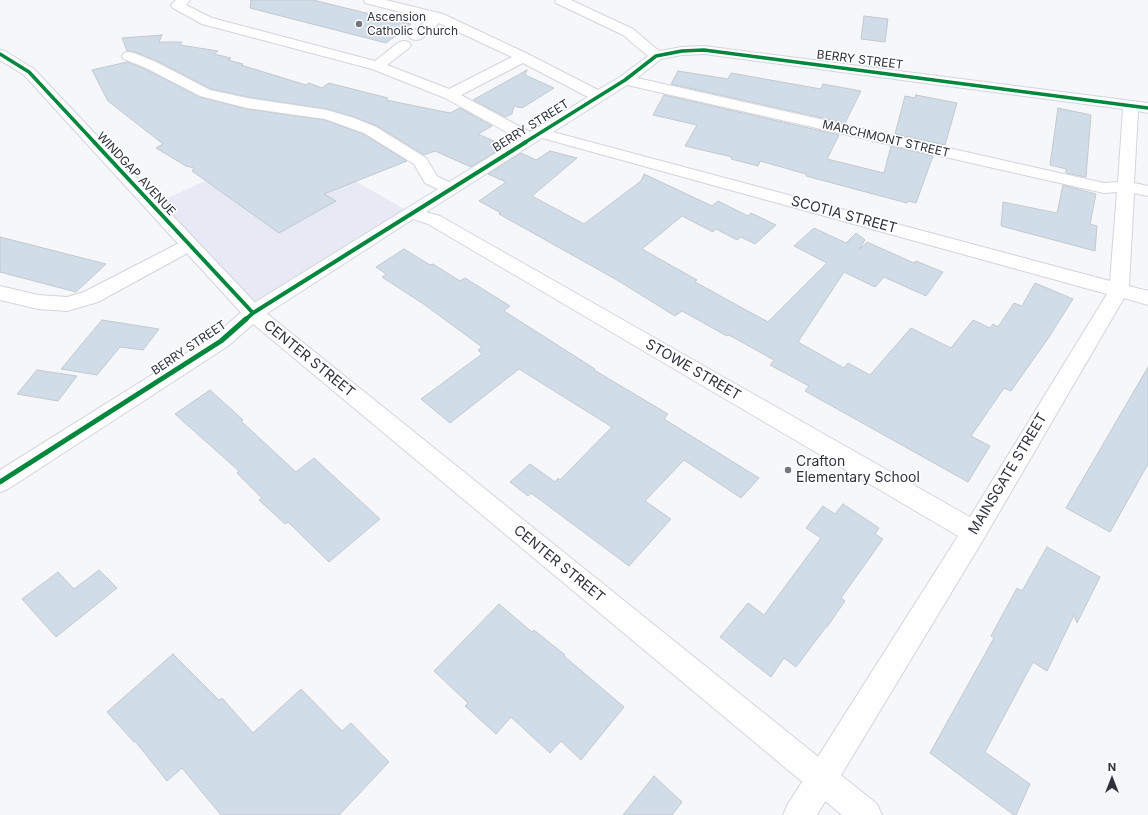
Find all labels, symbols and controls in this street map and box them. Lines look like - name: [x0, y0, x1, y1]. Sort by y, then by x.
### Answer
- place label: Ascension Catholic Church: [367, 10, 458, 38]
- marker: Ascension Catholic Church: [354, 19, 364, 29]
- street label: BERRY STREET: [816, 48, 904, 72]
- street label: BERRY STREET: [490, 97, 572, 155]
- street label: MARCHMONT STREET: [821, 117, 951, 161]
- street label: WINDGAP AVENUE: [94, 129, 178, 219]
- street label: SCOTIA STREET: [789, 193, 899, 237]
- street label: CENTER STREET: [260, 317, 358, 401]
- street label: BERRY STREET: [149, 318, 229, 378]
- street label: STOWE STREET: [642, 336, 744, 404]
- street label: MAINSGATE STREET: [965, 410, 1051, 538]
- place label: Crafton Elementary School: [796, 454, 920, 486]
- marker: Crafton Elementary School: [783, 465, 793, 475]
- street label: CENTER STREET: [510, 522, 608, 606]
- north arrow: [1092, 759, 1132, 799]
- text: N: [1108, 760, 1116, 774]

